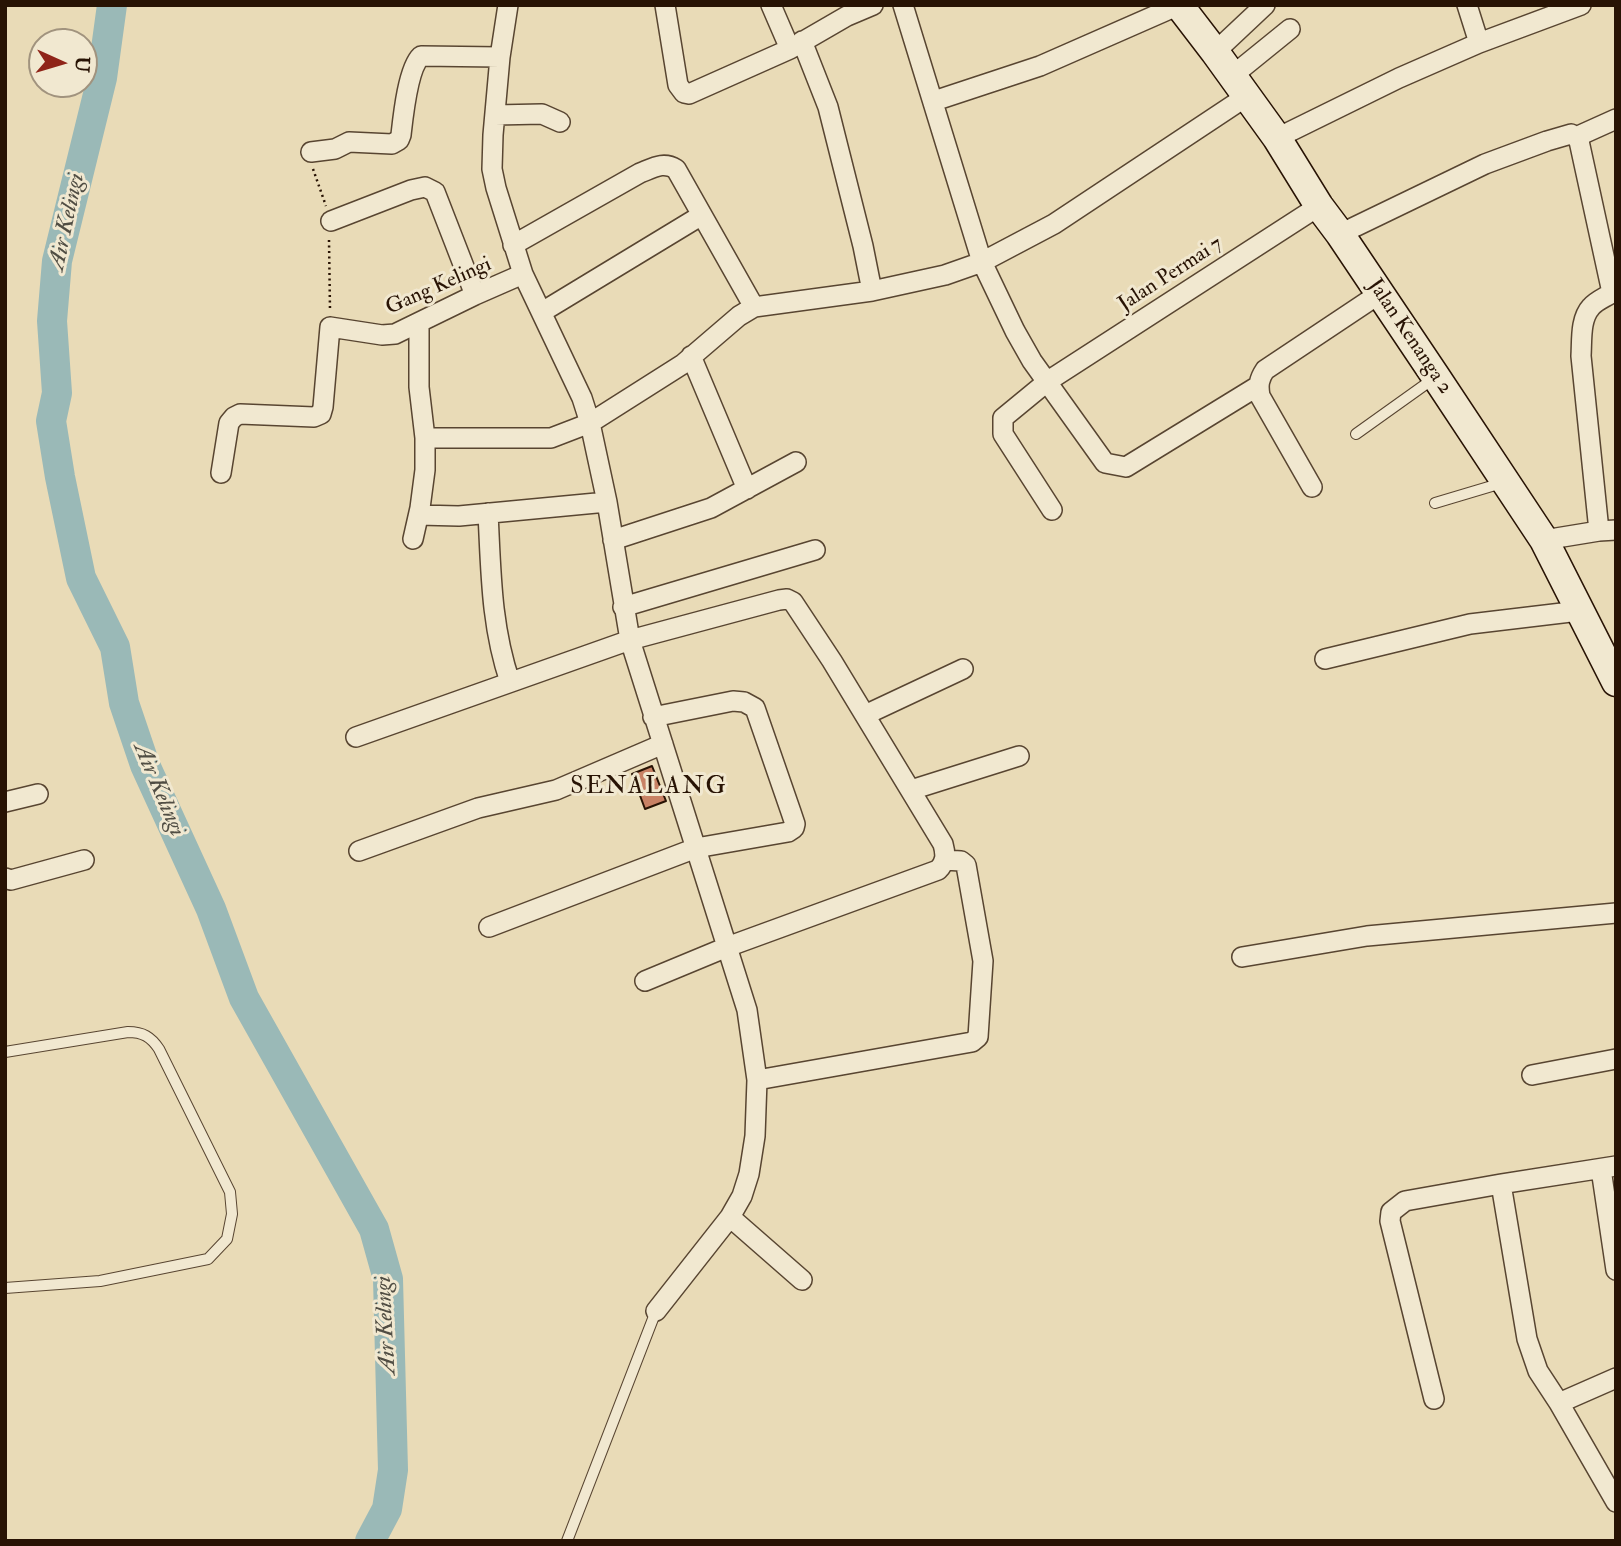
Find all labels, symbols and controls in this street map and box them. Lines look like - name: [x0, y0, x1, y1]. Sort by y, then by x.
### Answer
- north arrow: [28, 28, 98, 98]
- text: U: [69, 56, 94, 73]
- water label: Air Kelingi: [44, 171, 92, 273]
- street label: Jalan Permai 7: [1114, 232, 1228, 318]
- street label: Gang Kelingi: [382, 253, 496, 321]
- street label: Jalan Kenanga 2: [1361, 275, 1457, 399]
- water label: Air Kelingi: [126, 739, 190, 841]
- district label: SENALANG: [571, 774, 727, 802]
- water label: Air Kelingi: [371, 1275, 403, 1375]

